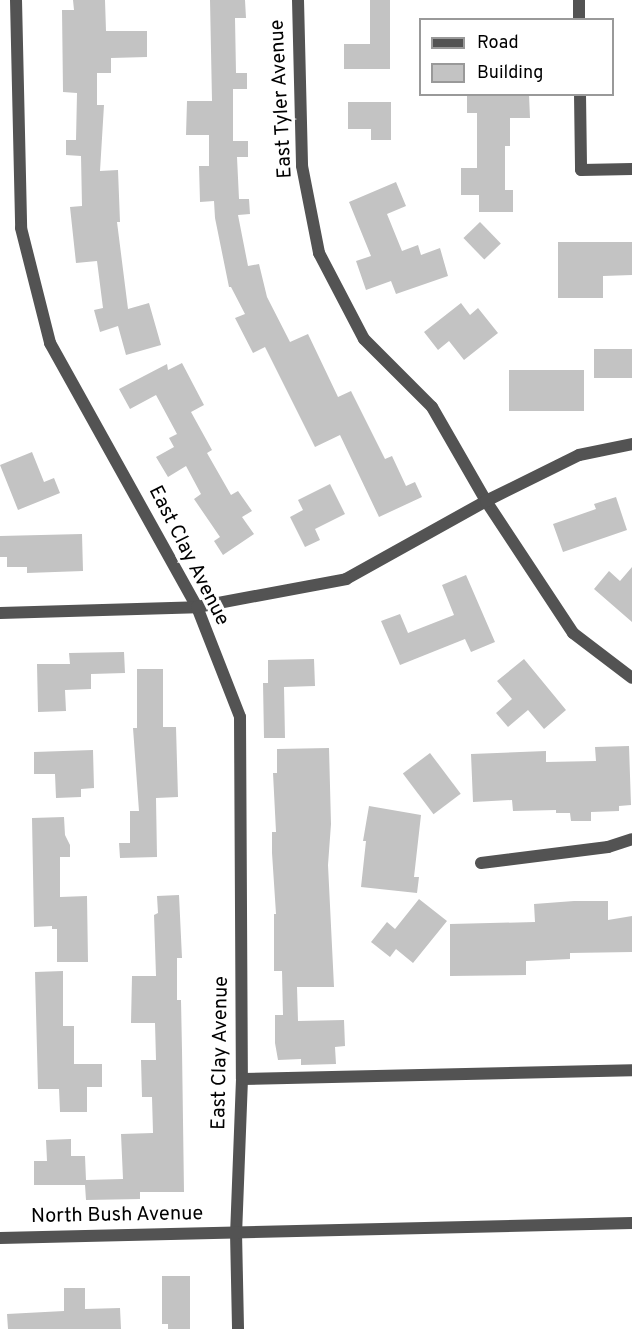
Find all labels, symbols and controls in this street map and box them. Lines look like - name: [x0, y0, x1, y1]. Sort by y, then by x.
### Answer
- street label: East Tyler Avenue: [266, 18, 298, 180]
- legend: [419, 18, 614, 96]
- text: Road: [477, 32, 519, 55]
- text: Building: [477, 62, 543, 85]
- street label: East Clay Avenue: [142, 482, 234, 630]
- street label: East Clay Avenue: [208, 975, 234, 1131]
- street label: North Bush Avenue: [30, 1202, 204, 1230]

